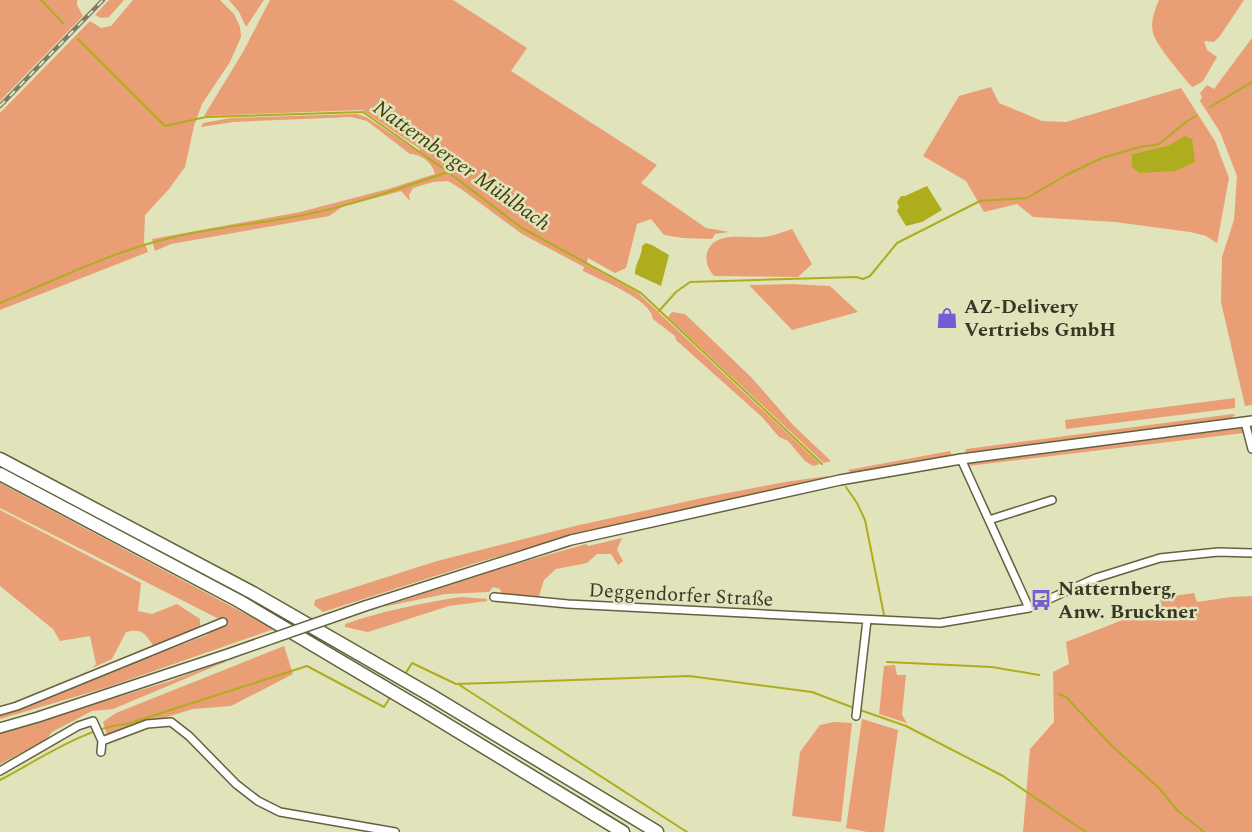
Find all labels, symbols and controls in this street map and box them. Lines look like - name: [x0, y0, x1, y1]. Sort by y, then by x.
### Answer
- water label: Natternberger Mühlbach: [366, 92, 557, 239]
- place label: AZ-Delivery Vertriebs GmbH: [964, 292, 1116, 345]
- shop icon: AZ-Delivery Vertriebs GmbH: [935, 306, 959, 330]
- place label: Natternberg, Anw. Bruckner: [1058, 574, 1197, 627]
- street label: Deggendorfer Straße: [588, 575, 774, 615]
- bus stop icon: Natternberg, Anw. Bruckner: [1029, 588, 1053, 612]

